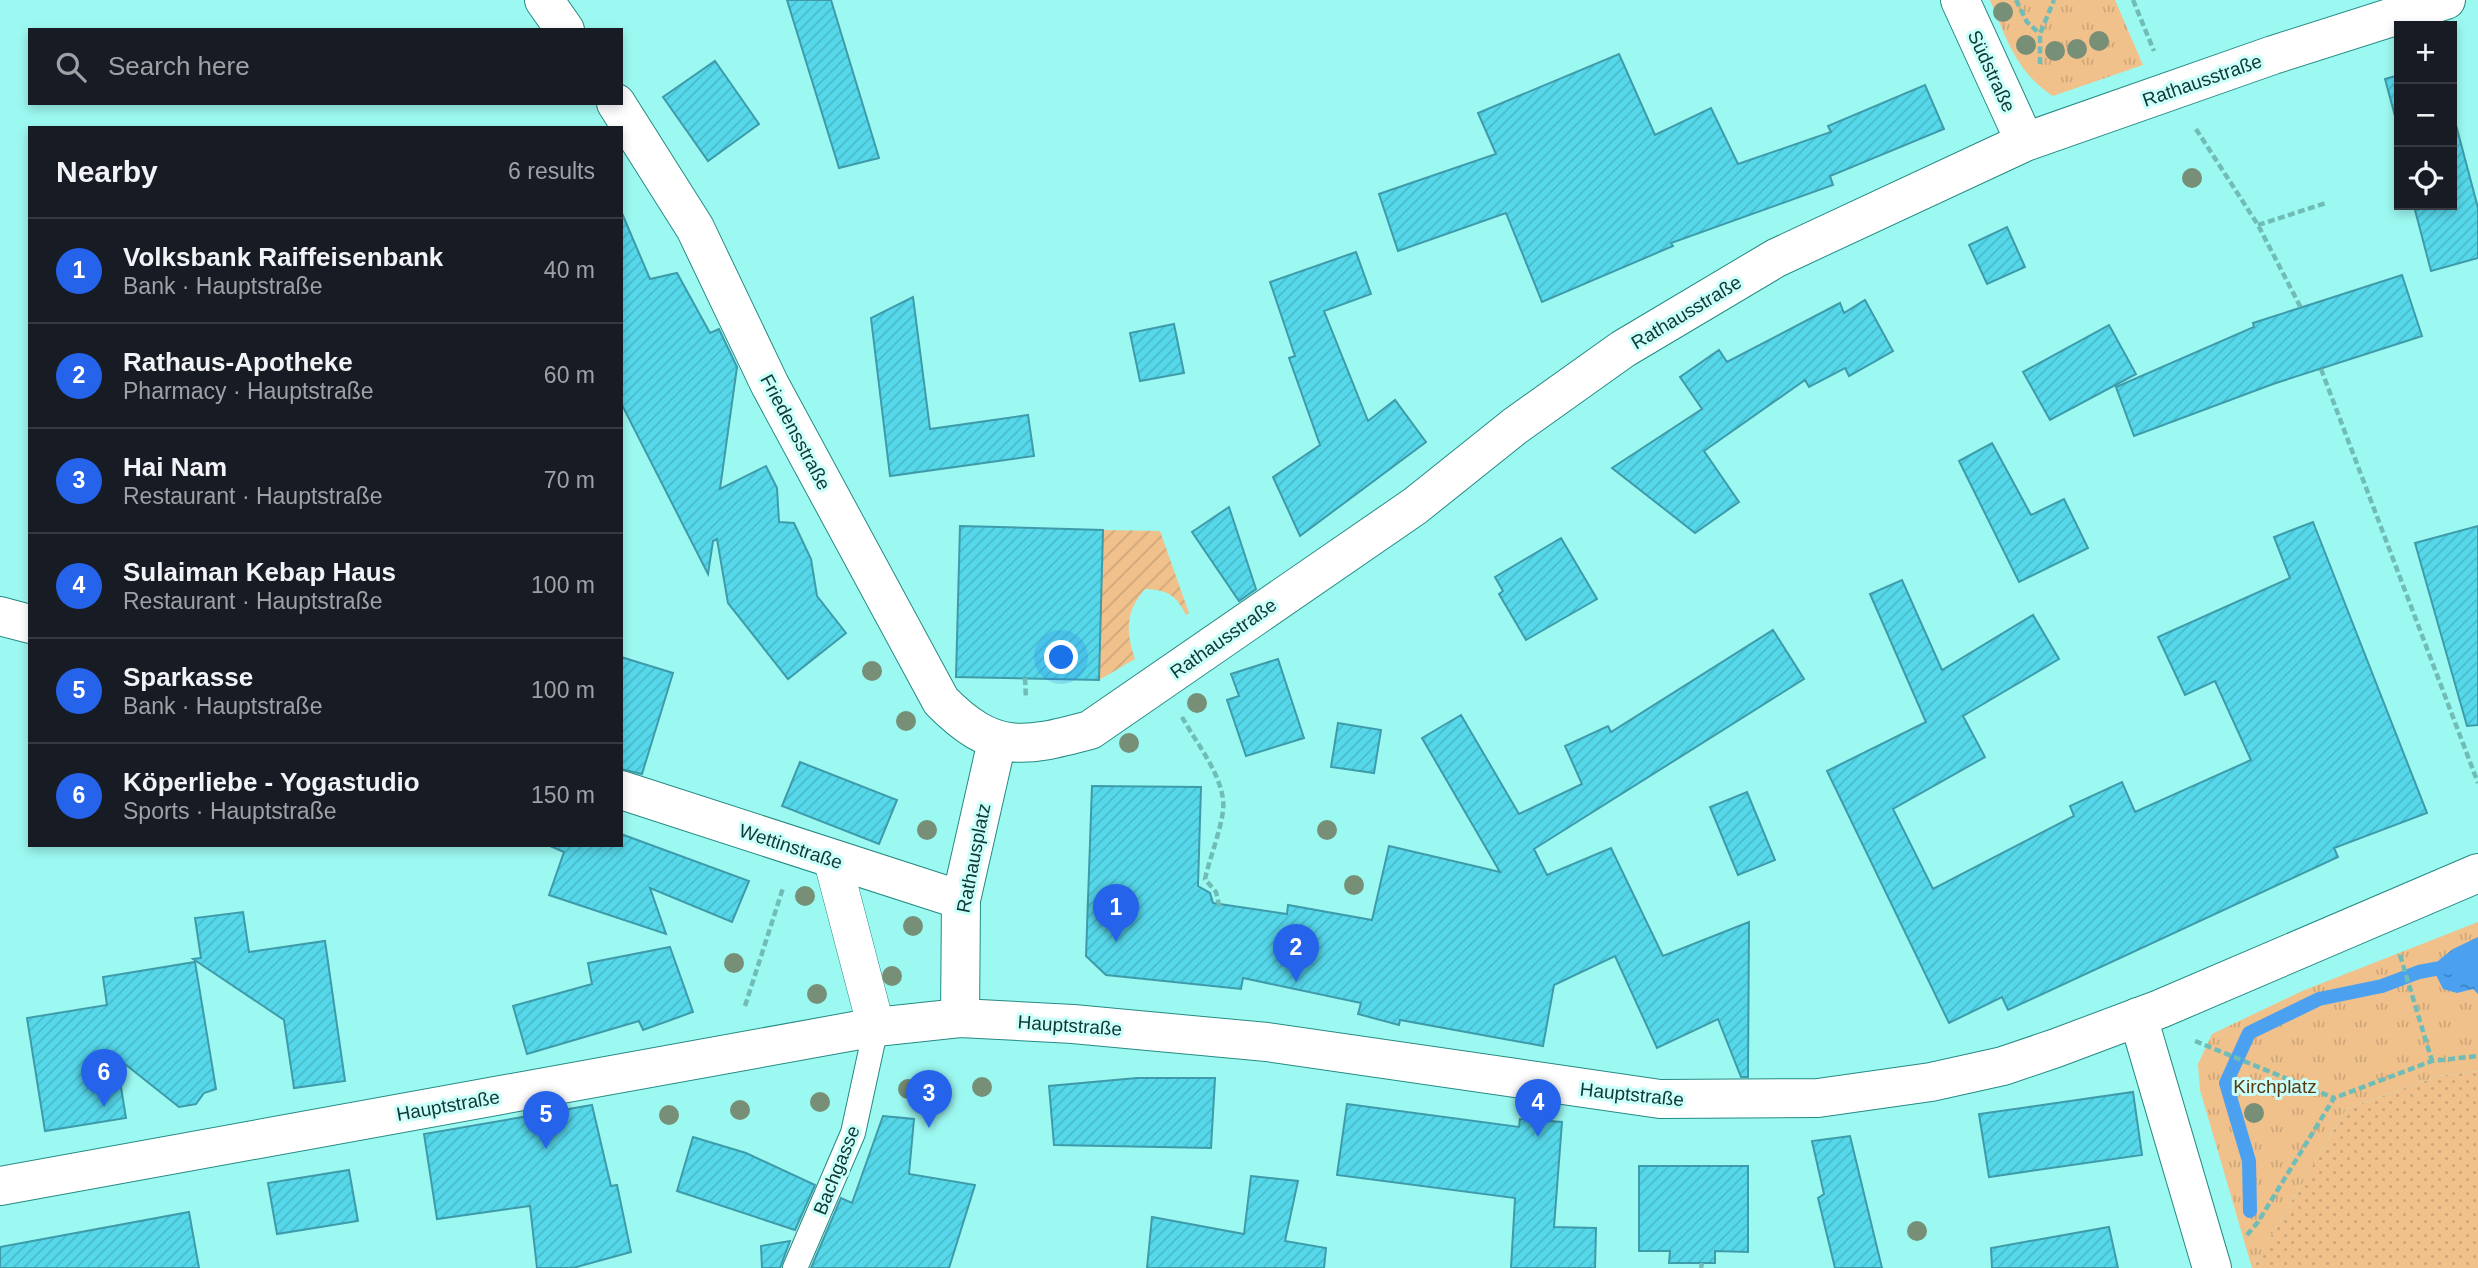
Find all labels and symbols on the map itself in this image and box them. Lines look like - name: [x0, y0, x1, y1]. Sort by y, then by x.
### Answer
- street label: Südstraße: [1964, 27, 2020, 115]
- street label: Rathausstraße: [2140, 50, 2264, 111]
- street label: Rathausstraße: [1627, 271, 1745, 354]
- street label: Friedensstraße: [756, 371, 835, 494]
- street label: Rathausstraße: [1166, 594, 1280, 683]
- your location: [1044, 640, 1078, 674]
- street label: Rathausplatz: [953, 802, 994, 915]
- street label: Wettinstraße: [737, 820, 845, 873]
- pin: 1: [1093, 884, 1139, 942]
- pin: 2: [1273, 924, 1319, 982]
- street label: Hauptstraße: [1017, 1011, 1123, 1040]
- pin: 6: [81, 1049, 127, 1107]
- pin: 3: [906, 1070, 952, 1128]
- park label: Kirchplatz: [2233, 1076, 2317, 1097]
- pin: 4: [1515, 1079, 1561, 1137]
- street label: Hauptstraße: [1579, 1079, 1685, 1110]
- street label: Hauptstraße: [395, 1086, 501, 1125]
- pin: 5: [523, 1091, 569, 1149]
- street label: Bachgasse: [809, 1123, 864, 1218]

